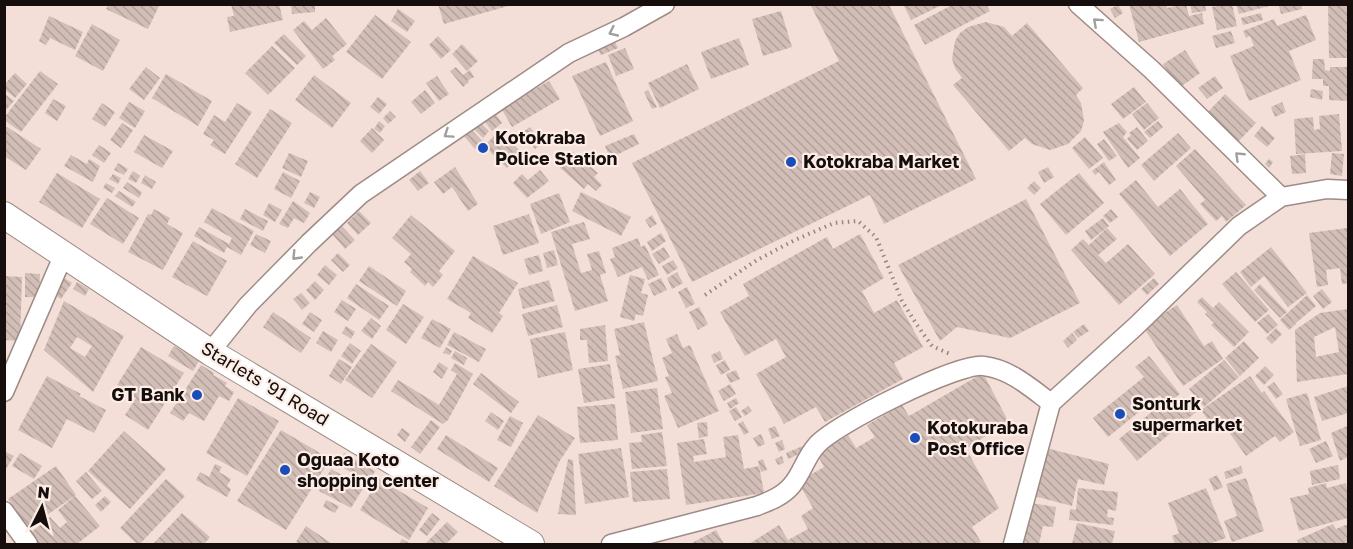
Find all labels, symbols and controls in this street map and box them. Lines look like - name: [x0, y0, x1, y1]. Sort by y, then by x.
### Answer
- one-way arrow: [1094, 18, 1104, 29]
- one-way arrow: [609, 24, 620, 36]
- place label: Kotokraba Police Station: [495, 126, 618, 169]
- one-way arrow: [443, 127, 454, 138]
- marker: Kotokraba Police Station: [476, 141, 490, 155]
- place label: Kotokraba Market: [803, 150, 959, 172]
- one-way arrow: [1235, 152, 1246, 163]
- marker: Kotokraba Market: [784, 155, 798, 169]
- one-way arrow: [292, 250, 303, 260]
- street label: Starlets '91 Road: [198, 336, 333, 430]
- place label: GT Bank: [111, 383, 186, 405]
- marker: GT Bank: [190, 388, 204, 402]
- place label: Sonturk supermarket: [1132, 392, 1243, 435]
- marker: Sonturk supermarket: [1113, 407, 1127, 421]
- place label: Kotokuraba Post Office: [927, 416, 1028, 459]
- marker: Kotokuraba Post Office: [908, 431, 922, 445]
- place label: Oguaa Koto shopping center: [297, 448, 439, 491]
- marker: Oguaa Koto shopping center: [278, 463, 292, 477]
- north arrow: [12, 477, 72, 537]
- text: N: [36, 482, 51, 503]

